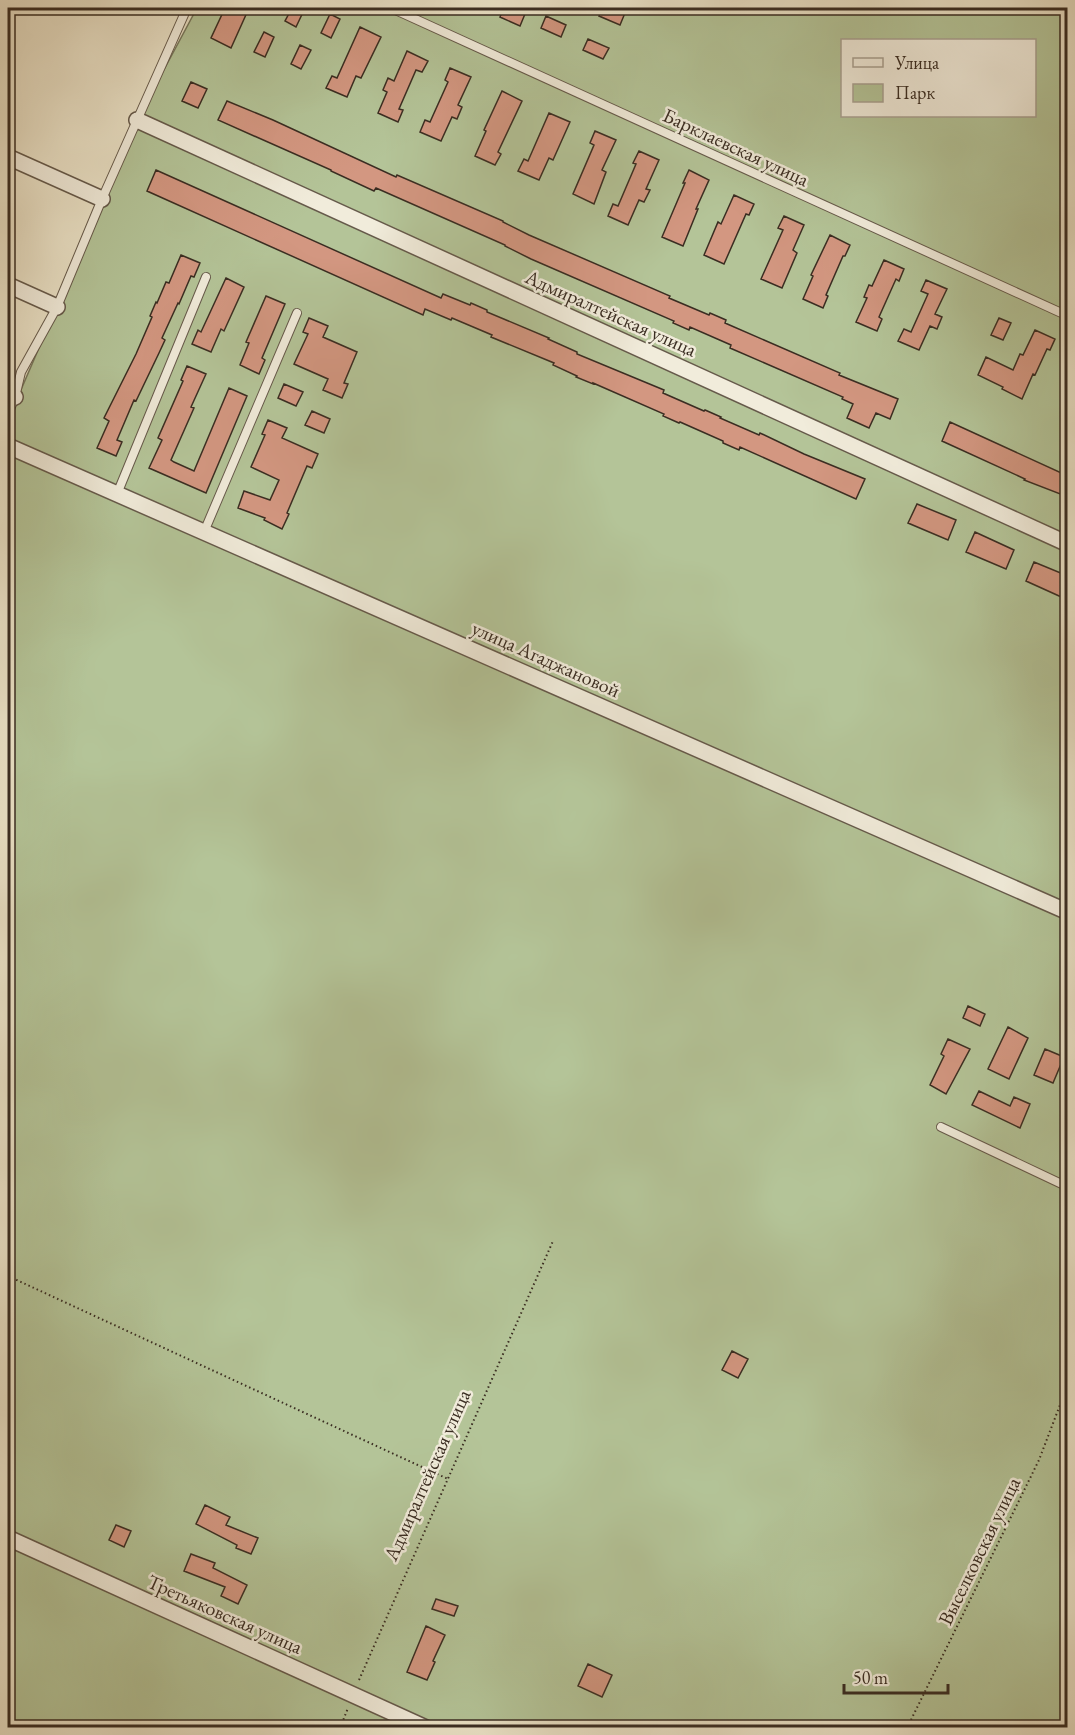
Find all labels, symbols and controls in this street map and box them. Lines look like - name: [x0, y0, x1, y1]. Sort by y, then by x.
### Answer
- legend: [841, 39, 1036, 117]
- text: Улица: [894, 51, 940, 74]
- text: Парк: [895, 81, 935, 104]
- street label: Барклаевская улица: [659, 102, 813, 192]
- street label: Адмиралтейская улица: [520, 263, 701, 362]
- street label: улица Агаджановой: [468, 615, 625, 704]
- street label: Адмиралтейская улица: [377, 1385, 476, 1566]
- street label: Выселковская улица: [932, 1473, 1026, 1629]
- street label: Третьяковская улица: [143, 1568, 307, 1660]
- scale bar: [844, 1657, 948, 1695]
- text: 50 m: [853, 1666, 888, 1689]

